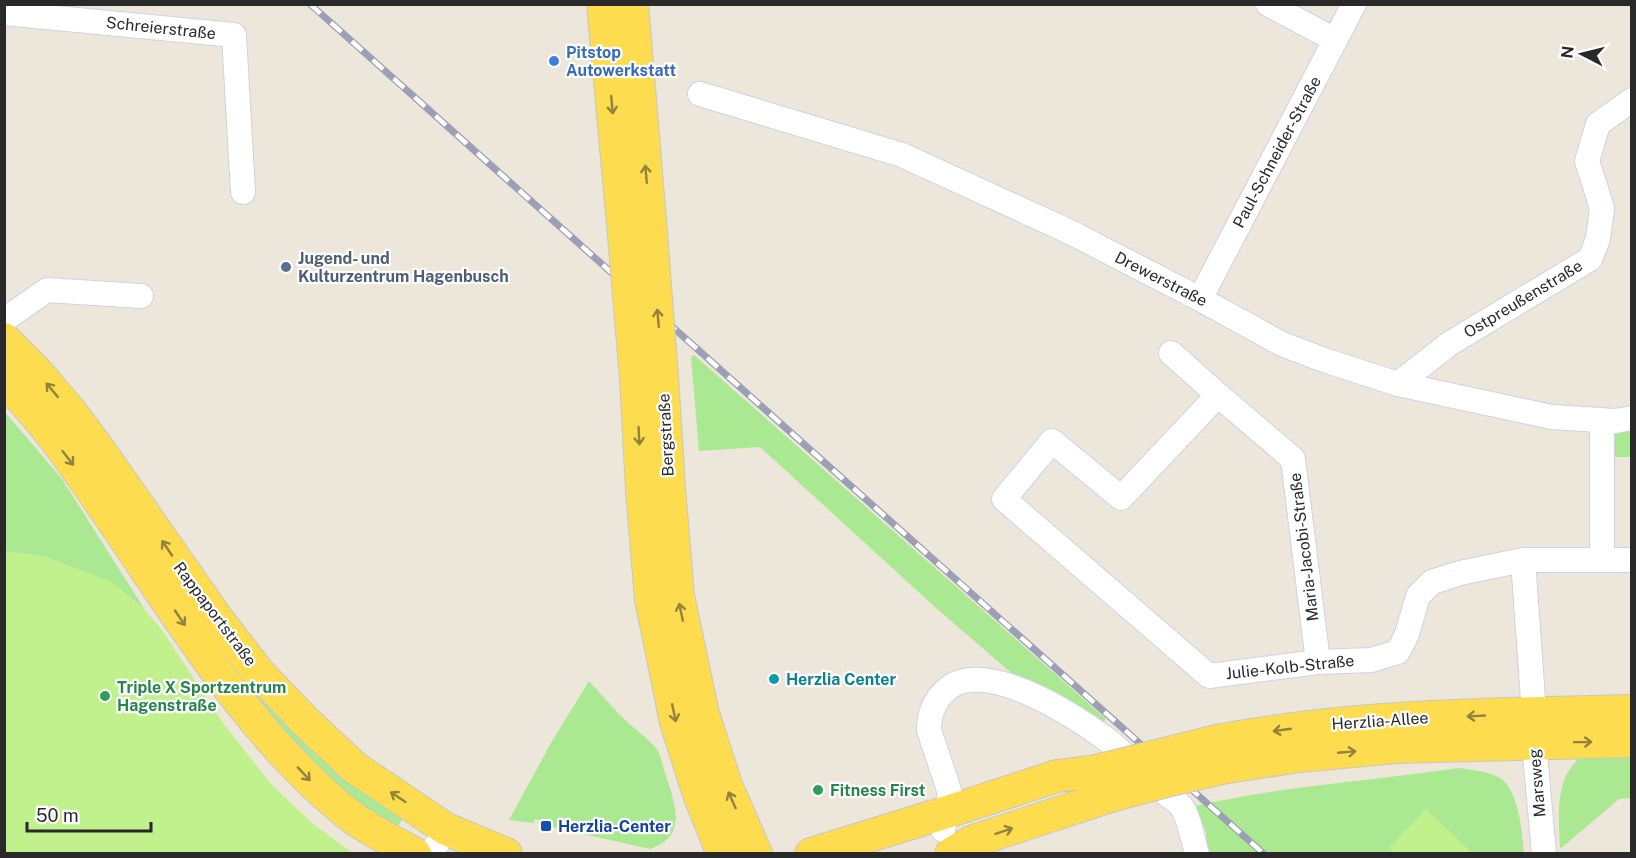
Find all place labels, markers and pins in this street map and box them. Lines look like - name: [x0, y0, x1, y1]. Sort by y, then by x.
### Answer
- place label: Pitstop Autowerkstatt: [566, 43, 676, 80]
- marker: Pitstop Autowerkstatt: [547, 54, 561, 68]
- place label: Jugend- und Kulturzentrum Hagenbusch: [298, 249, 509, 286]
- marker: Jugend- und Kulturzentrum Hagenbusch: [279, 260, 293, 274]
- place label: Herzlia Center: [786, 670, 897, 689]
- marker: Herzlia Center: [767, 672, 781, 686]
- place label: Triple X Sportzentrum Hagenstraße: [117, 678, 286, 715]
- marker: Triple X Sportzentrum Hagenstraße: [98, 689, 112, 703]
- place label: Fitness First: [830, 781, 926, 800]
- marker: Fitness First: [811, 783, 825, 797]
- place label: Herzlia-Center: [558, 817, 671, 836]
- marker: Herzlia-Center: [539, 819, 553, 833]

